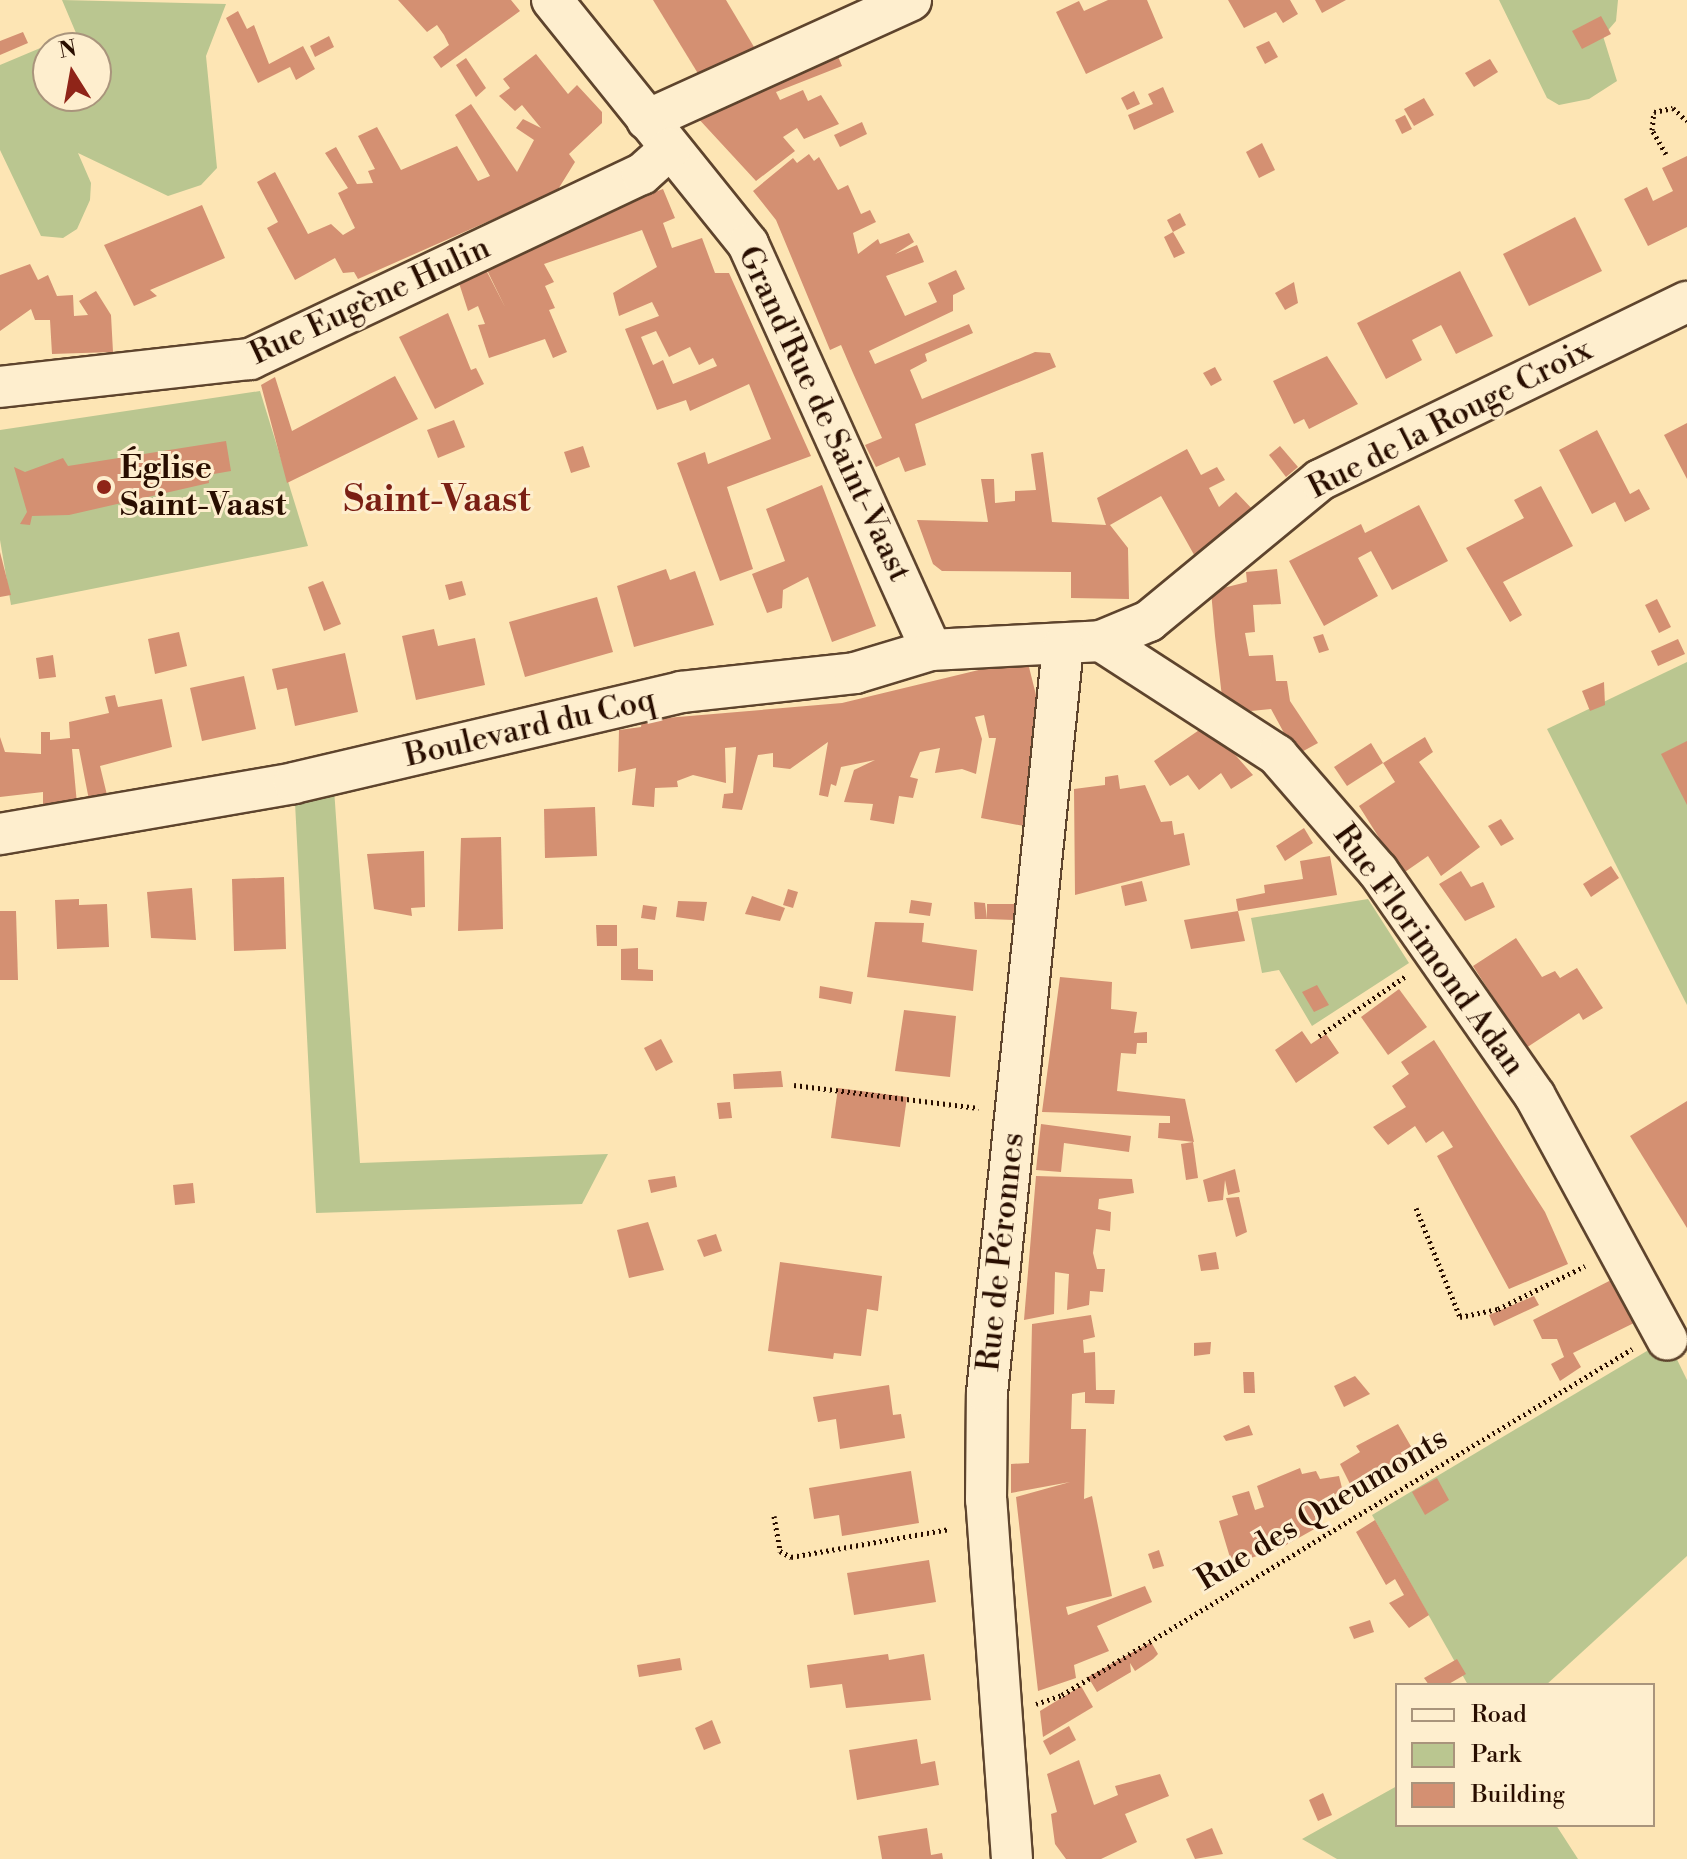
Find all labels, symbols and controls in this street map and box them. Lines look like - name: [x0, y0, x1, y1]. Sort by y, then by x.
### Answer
- north arrow: [32, 32, 112, 112]
- text: N: [57, 35, 79, 65]
- street label: Rue Eugène Hulin: [244, 229, 496, 373]
- street label: Grand'Rue de Saint-Vaast: [729, 240, 919, 588]
- street label: Rue de la Rouge Croix: [1302, 331, 1598, 507]
- place label: Église Saint-Vaast: [120, 450, 286, 525]
- marker: Église Saint-Vaast: [95, 478, 113, 496]
- district label: Saint-Vaast: [343, 479, 531, 523]
- street label: Boulevard du Coq: [401, 680, 659, 776]
- street label: Rue Florimond Adan: [1325, 817, 1533, 1083]
- street label: Rue de Péronnes: [969, 1131, 1033, 1373]
- street label: Rue des Queumonts: [1189, 1419, 1455, 1599]
- legend: [1395, 1683, 1655, 1827]
- text: Road: [1471, 1700, 1527, 1730]
- text: Park: [1471, 1740, 1521, 1770]
- text: Building: [1471, 1780, 1565, 1810]

